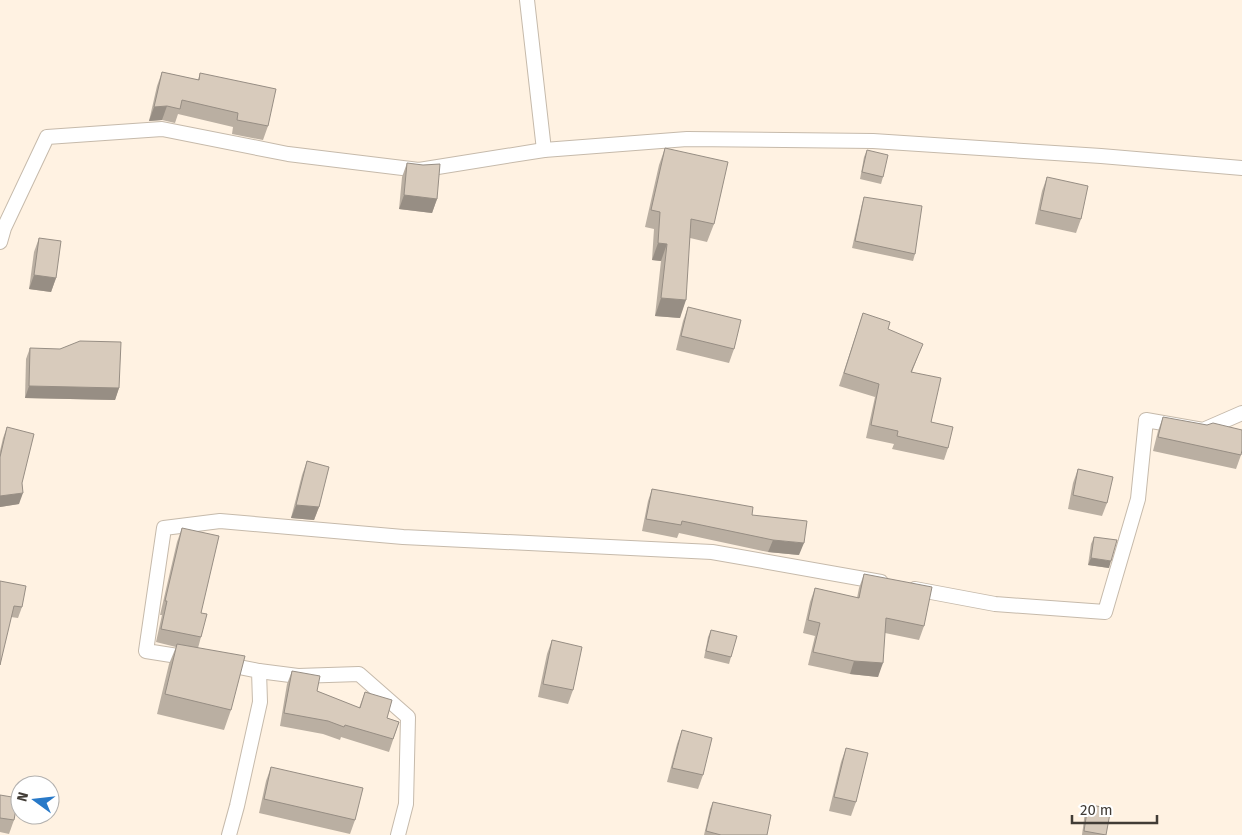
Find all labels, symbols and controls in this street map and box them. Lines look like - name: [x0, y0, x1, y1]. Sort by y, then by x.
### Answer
- north arrow: [10, 775, 60, 825]
- text: N: [14, 790, 32, 803]
- scale bar: [1072, 792, 1157, 824]
- text: 20 m: [1080, 801, 1113, 819]

